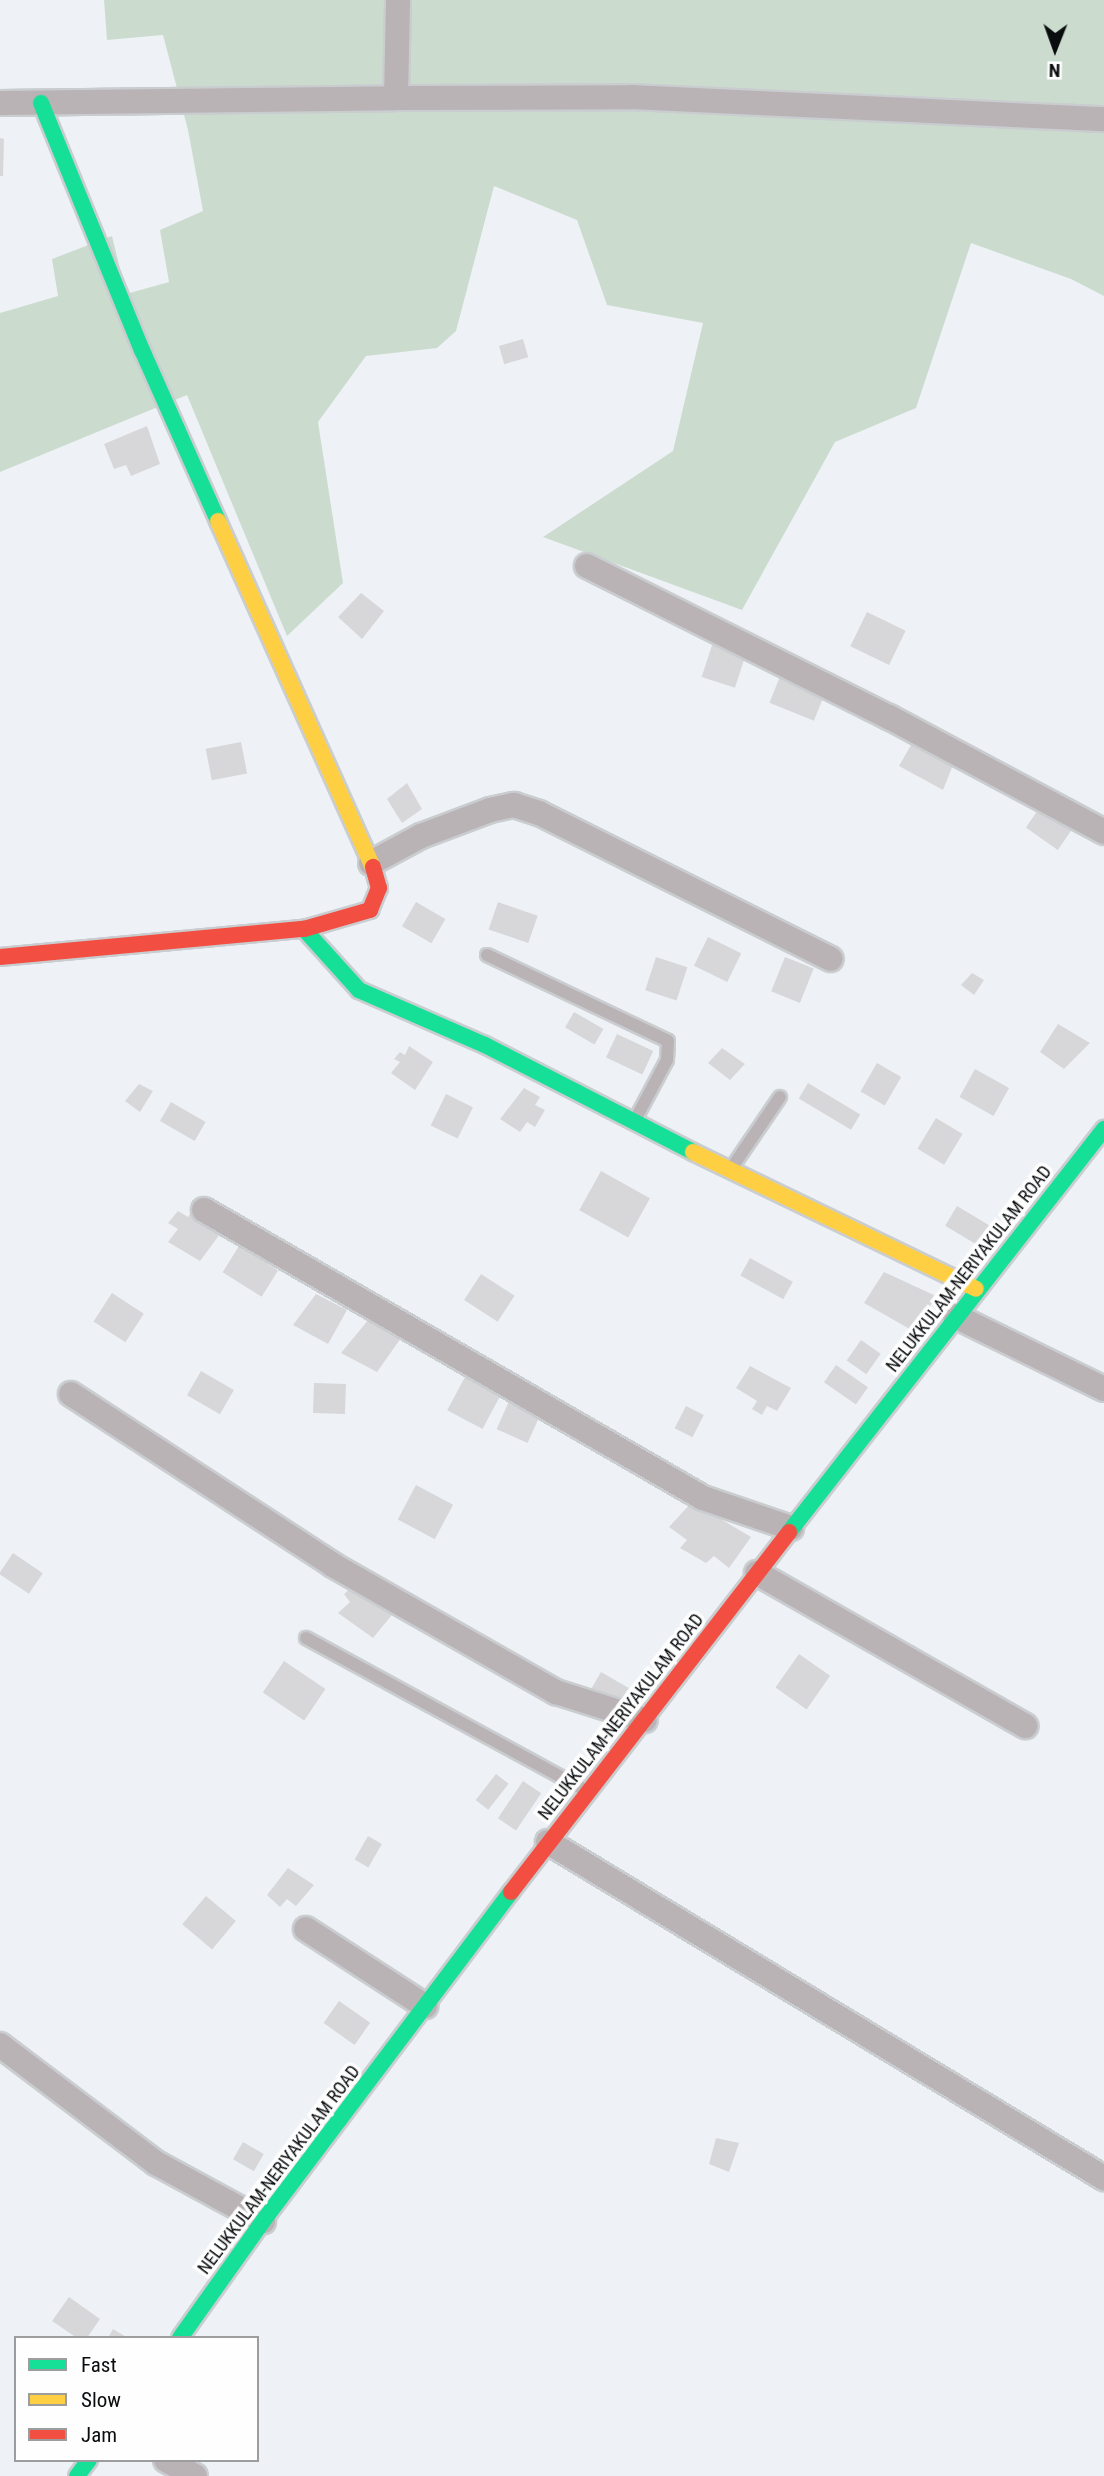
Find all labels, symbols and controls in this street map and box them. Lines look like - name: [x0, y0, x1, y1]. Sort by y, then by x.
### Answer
- north arrow: [1020, 14, 1090, 84]
- text: N: [1049, 59, 1061, 82]
- street label: NELUKKULAM-NERIYAKULAM ROAD: [882, 1162, 1056, 1376]
- street label: NELUKKULAM-NERIYAKULAM ROAD: [534, 1610, 708, 1824]
- street label: NELUKKULAM-NERIYAKULAM ROAD: [193, 2061, 365, 2279]
- legend: [14, 2336, 259, 2462]
- text: Fast: [81, 2353, 117, 2377]
- text: Slow: [81, 2388, 121, 2412]
- text: Jam: [81, 2423, 117, 2447]

